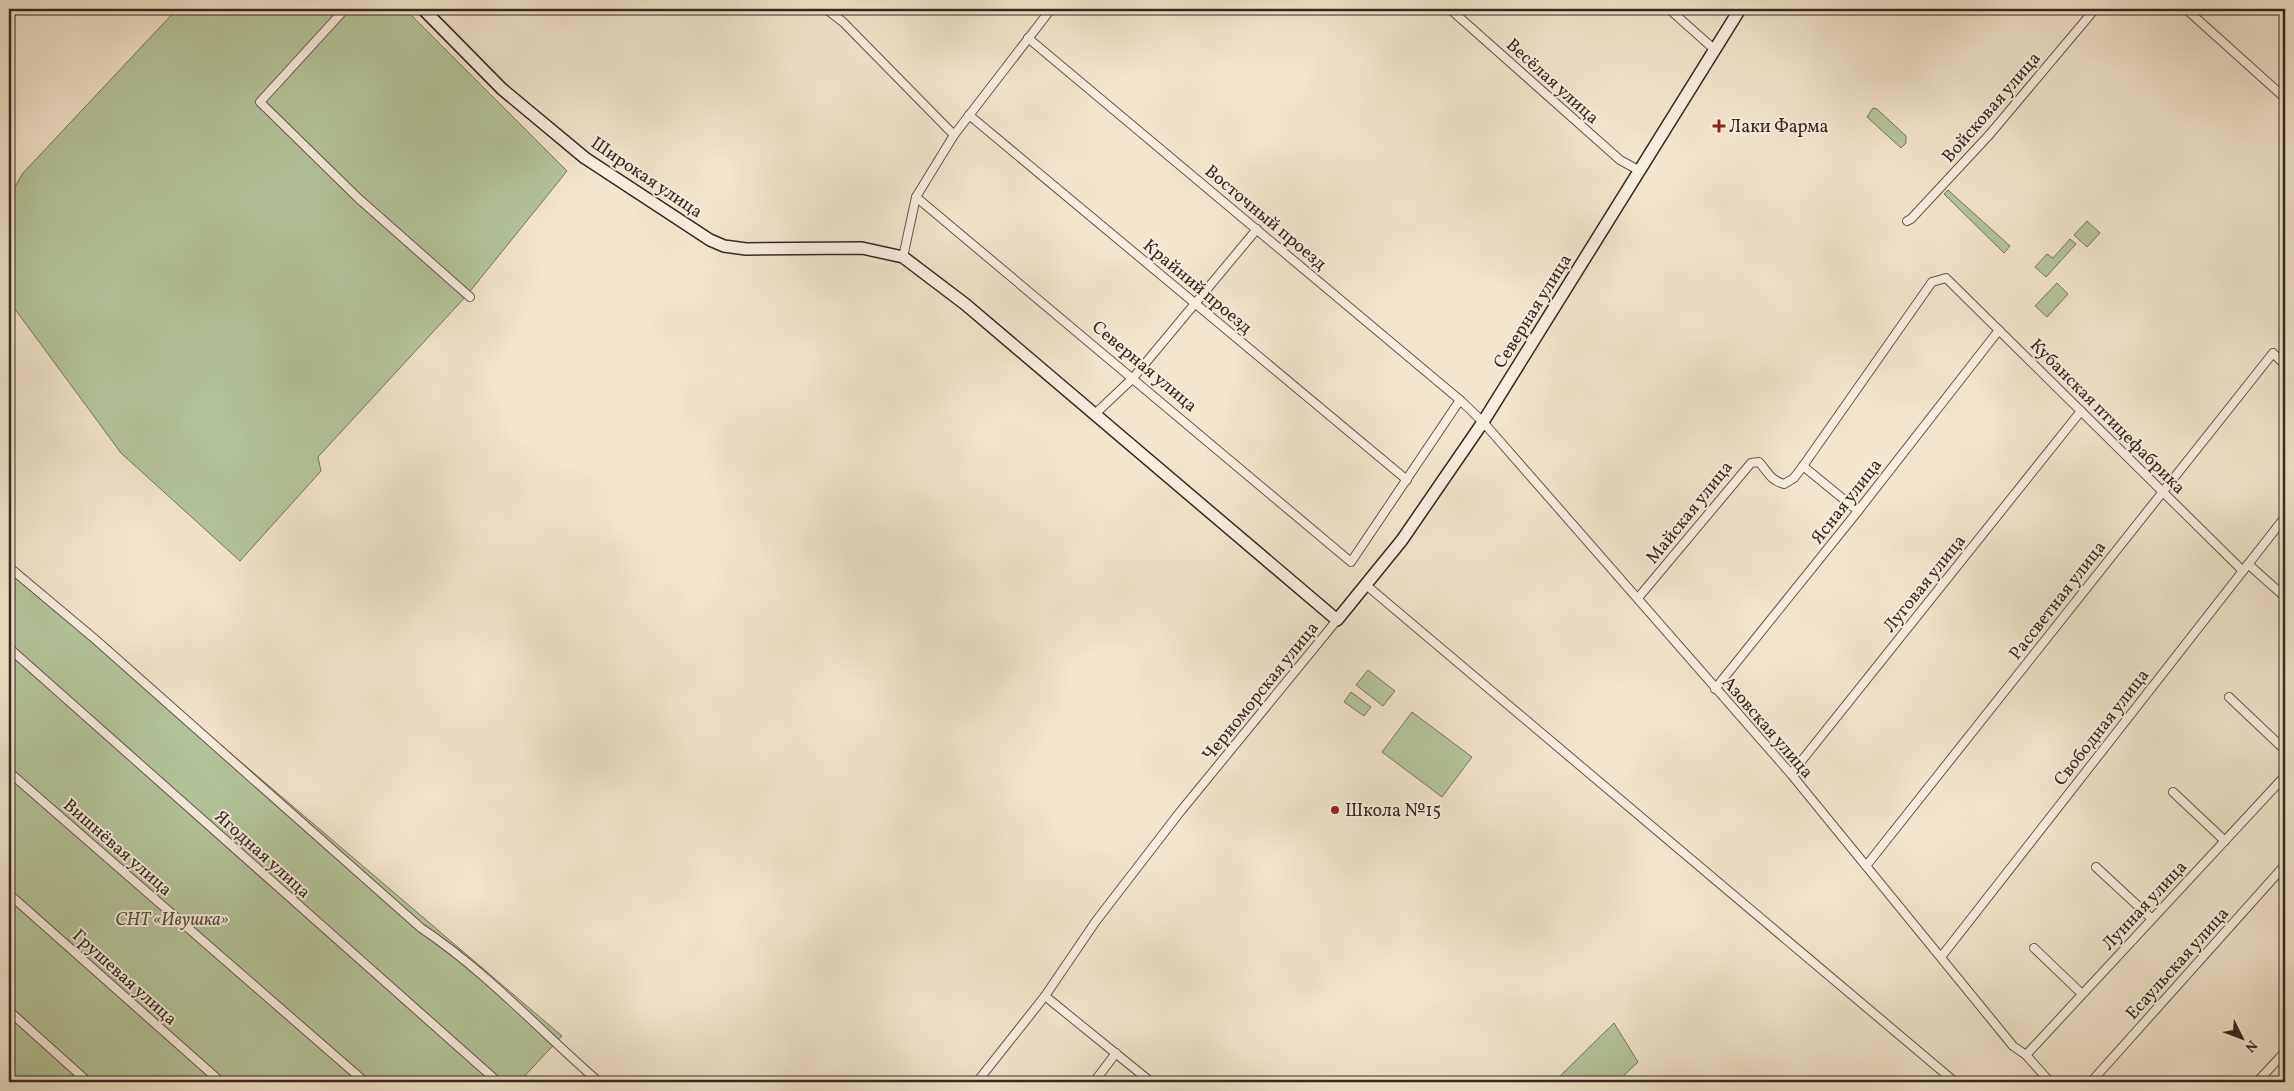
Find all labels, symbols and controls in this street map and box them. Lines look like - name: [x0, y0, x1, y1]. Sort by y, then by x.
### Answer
- street label: Весёлая улица: [1500, 33, 1604, 131]
- street label: Войсковая улица: [1937, 47, 2047, 169]
- place label: Лаки Фарма: [1729, 115, 1829, 140]
- marker: Лаки Фарма: [1713, 120, 1725, 132]
- street label: Широкая улица: [585, 131, 707, 225]
- street label: Восточный проезд: [1199, 160, 1331, 277]
- street label: Крайний проезд: [1137, 234, 1257, 340]
- street label: Северная улица: [1488, 250, 1579, 374]
- street label: Северная улица: [1086, 316, 1202, 419]
- street label: Кубанская птицефабрика: [2024, 334, 2190, 500]
- street label: Ясная улица: [1806, 454, 1888, 550]
- street label: Майская улица: [1641, 456, 1739, 570]
- street label: Луговая улица: [1878, 530, 1972, 638]
- street label: Рассветная улица: [2004, 536, 2113, 666]
- street label: Черноморская улица: [1197, 617, 1325, 767]
- street label: Свободная улица: [2049, 664, 2156, 792]
- street label: Азовская улица: [1715, 671, 1818, 785]
- street label: Вишнёвая улица: [57, 794, 177, 903]
- place label: Школа №15: [1345, 799, 1441, 824]
- marker: Школа №15: [1329, 804, 1341, 816]
- street label: Ягодная улица: [208, 805, 316, 905]
- street label: Лунная улица: [2097, 855, 2193, 957]
- street label: Есаульская улица: [2121, 902, 2236, 1026]
- park label: СНТ «Ивушка»: [115, 908, 229, 933]
- street label: Грушевая улица: [66, 924, 182, 1032]
- north arrow: [2216, 1014, 2266, 1064]
- text: N: [2240, 1036, 2261, 1056]

